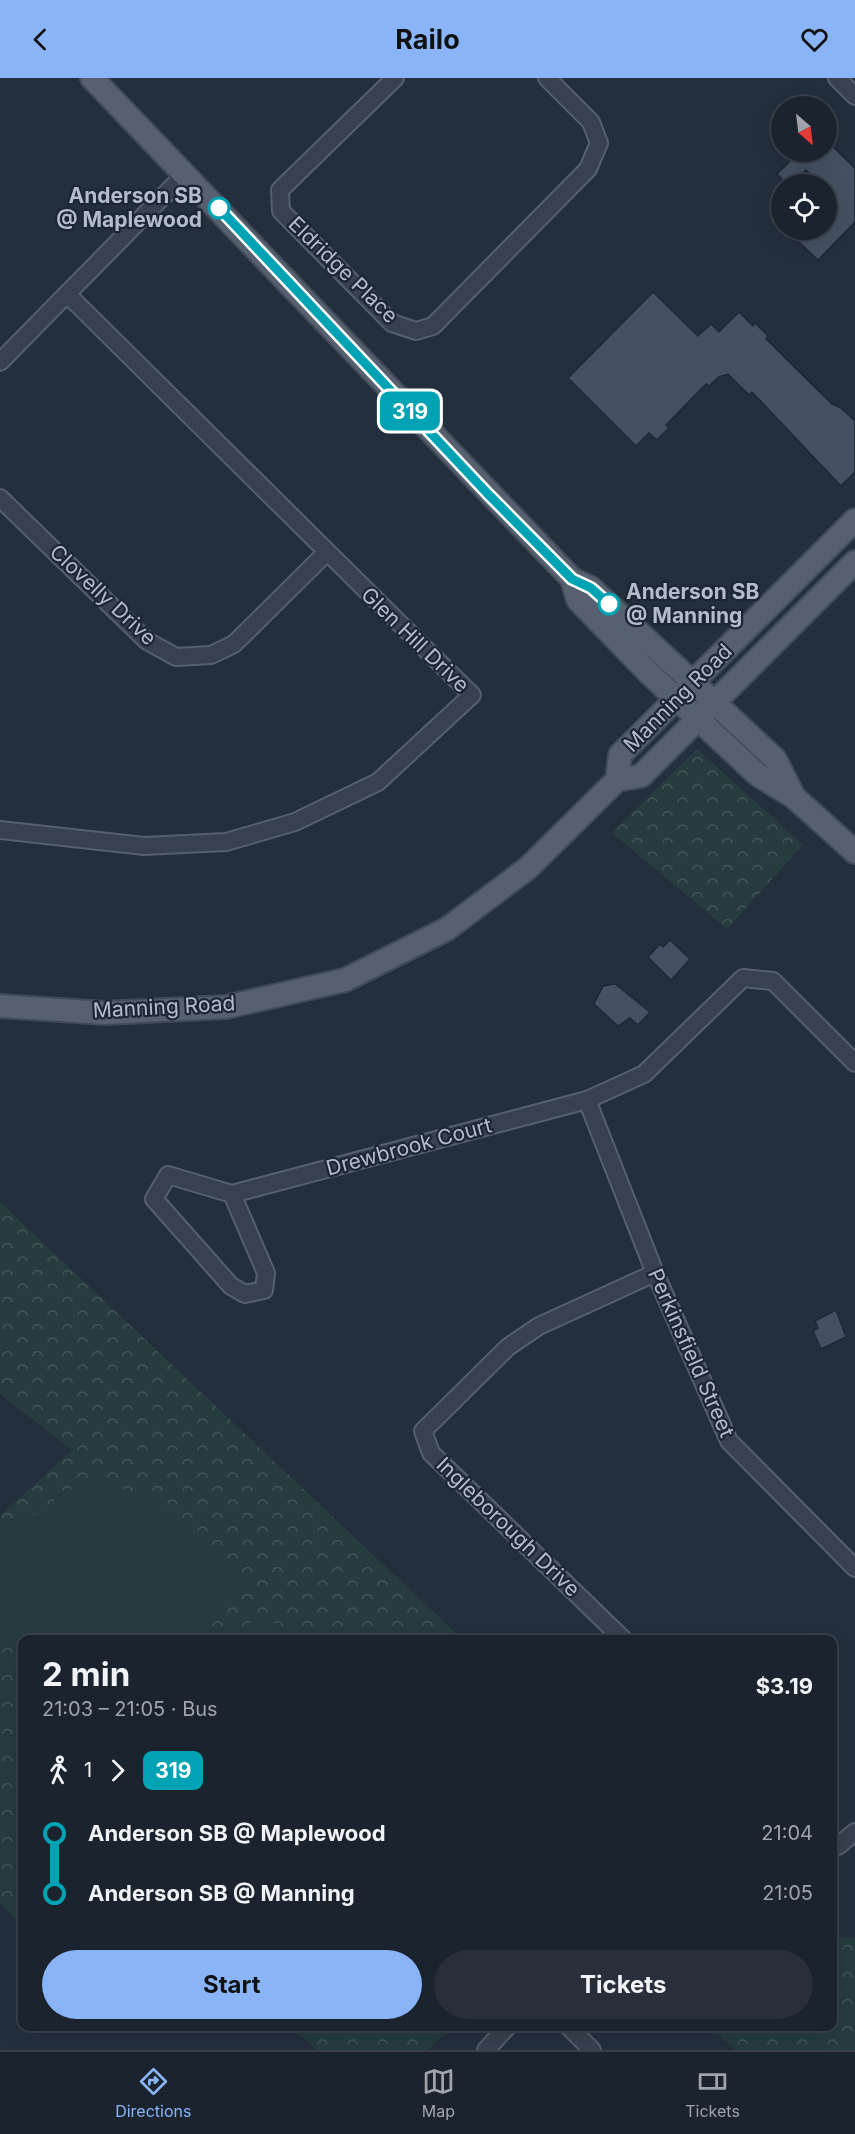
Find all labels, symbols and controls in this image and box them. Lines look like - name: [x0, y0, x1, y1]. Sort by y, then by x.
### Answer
- icon: back: [24, 23, 57, 56]
- text: Railo: [395, 23, 460, 56]
- icon: heart: [798, 23, 831, 56]
- north arrow: [771, 96, 837, 162]
- map controls: [771, 96, 837, 240]
- button: locate: [771, 174, 837, 240]
- place label: Anderson SB @ Maplewood: [56, 183, 202, 232]
- marker: Anderson SB @ Maplewood: [208, 197, 230, 219]
- street label: Eldridge Place: [283, 211, 403, 328]
- line badge: 319: [376, 392, 444, 430]
- text: 319: [392, 399, 428, 424]
- street label: Clovelly Drive: [45, 539, 162, 650]
- place label: Anderson SB @ Manning: [626, 579, 759, 628]
- street label: Glen Hill Drive: [356, 582, 474, 697]
- marker: Anderson SB @ Manning: [598, 593, 620, 615]
- street label: Manning Road: [618, 638, 737, 757]
- street label: Manning Road: [92, 990, 236, 1023]
- street label: Drewbrook Court: [323, 1112, 494, 1181]
- street label: Perkinsfield Street: [643, 1265, 740, 1441]
- street label: Ingleborough Drive: [431, 1452, 585, 1601]
- text: 2 min: [42, 1654, 130, 1694]
- text: $3.19: [756, 1673, 813, 1699]
- text: 21:03 – 21:05 · Bus: [42, 1697, 218, 1721]
- icon: walk: [42, 1754, 75, 1787]
- icon: forward: [101, 1754, 134, 1787]
- text: 1: [84, 1758, 92, 1782]
- text: 319: [155, 1758, 191, 1783]
- text: Anderson SB @ Maplewood: [88, 1820, 386, 1846]
- text: 21:04: [761, 1821, 813, 1845]
- text: Anderson SB @ Manning: [88, 1880, 355, 1906]
- text: 21:05: [762, 1881, 813, 1905]
- button: Start: [42, 1950, 422, 2019]
- button: Tickets: [434, 1950, 813, 2019]
- tab: Directions: [115, 2065, 191, 2121]
- tab: Map: [422, 2065, 455, 2121]
- tab: Tickets: [685, 2065, 740, 2121]

